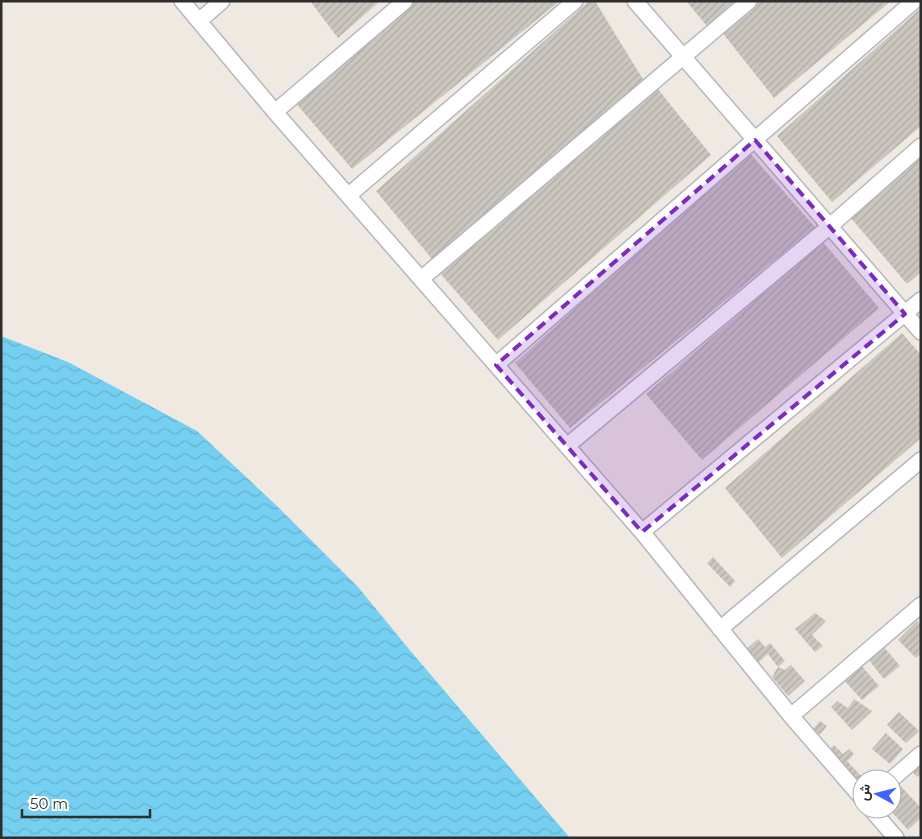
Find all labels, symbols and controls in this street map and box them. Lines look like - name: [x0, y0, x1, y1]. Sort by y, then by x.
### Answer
- north arrow: [852, 769, 902, 819]
- text: ش: [854, 783, 874, 802]
- scale bar: [22, 786, 150, 818]
- text: 50 m: [30, 794, 68, 813]

